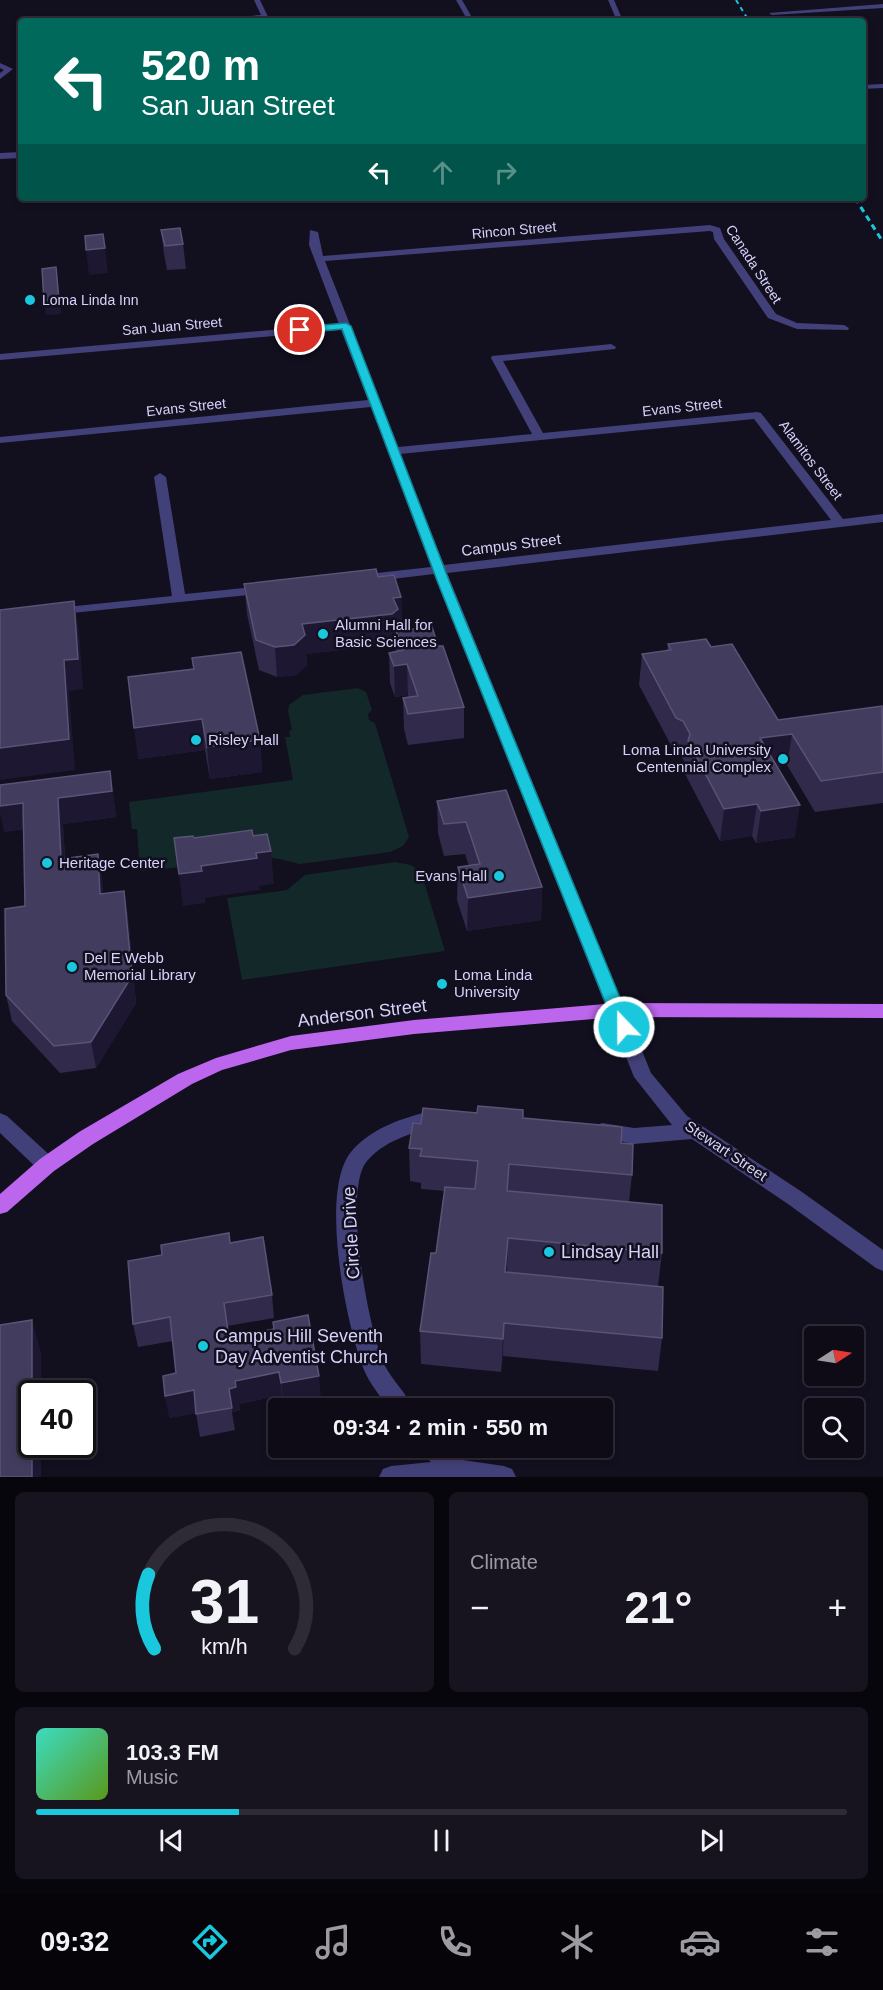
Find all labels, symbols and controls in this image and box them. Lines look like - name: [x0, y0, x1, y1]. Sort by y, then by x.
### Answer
- icon: left: [42, 42, 120, 120]
- text: 520 m: [141, 42, 260, 89]
- text: San Juan Street: [141, 91, 335, 121]
- icon: left: [363, 156, 396, 189]
- icon: ahead: [426, 156, 459, 189]
- icon: right: [489, 156, 522, 189]
- street label: Rincon Street: [471, 218, 557, 242]
- street label: Canada Street: [723, 222, 785, 306]
- place label: Loma Linda Inn: [42, 292, 139, 308]
- marker: Loma Linda Inn: [23, 293, 37, 307]
- pin: [274, 304, 325, 355]
- icon: arrive: [283, 313, 316, 346]
- street label: San Juan Street: [121, 314, 223, 338]
- street label: Evans Street: [145, 395, 227, 419]
- street label: Evans Street: [641, 395, 723, 419]
- street label: Alamitos Street: [776, 417, 846, 503]
- street label: Campus Street: [460, 530, 562, 559]
- place label: Alumni Hall for Basic Sciences: [335, 616, 437, 650]
- marker: Alumni Hall for Basic Sciences: [316, 627, 330, 641]
- place label: Risley Hall: [208, 731, 279, 748]
- marker: Risley Hall: [189, 733, 203, 747]
- place label: Loma Linda University Centennial Complex: [623, 741, 771, 775]
- marker: Loma Linda University Centennial Complex: [776, 752, 790, 766]
- place label: Heritage Center: [59, 854, 165, 871]
- marker: Heritage Center: [40, 856, 54, 870]
- place label: Evans Hall: [415, 867, 487, 884]
- marker: Evans Hall: [492, 869, 506, 883]
- place label: Del E Webb Memorial Library: [84, 949, 196, 983]
- marker: Del E Webb Memorial Library: [65, 960, 79, 974]
- place label: Loma Linda University: [454, 966, 533, 1000]
- marker: Loma Linda University: [435, 977, 449, 991]
- street label: Anderson Street: [296, 995, 428, 1031]
- position arrow: [592, 995, 656, 1059]
- street label: Stewart Street: [682, 1117, 771, 1185]
- street label: Circle Drive: [339, 1186, 363, 1280]
- place label: Lindsay Hall: [561, 1242, 659, 1262]
- marker: Lindsay Hall: [542, 1245, 556, 1259]
- place label: Campus Hill Seventh Day Adventist Church: [215, 1326, 388, 1367]
- north arrow: [804, 1326, 864, 1386]
- map controls: [804, 1326, 864, 1458]
- marker: Campus Hill Seventh Day Adventist Church: [196, 1339, 210, 1353]
- speed limit sign: 40: [18, 1380, 96, 1458]
- button: search: [804, 1398, 864, 1458]
- text: 09:34 · 2 min · 550 m: [333, 1415, 548, 1440]
- text: Climate: [470, 1551, 538, 1573]
- text: 31: [190, 1567, 259, 1636]
- text: 21°: [624, 1582, 693, 1633]
- text: −: [470, 1589, 489, 1626]
- text: +: [828, 1589, 847, 1626]
- text: km/h: [201, 1635, 248, 1659]
- text: 103.3 FM: [126, 1740, 219, 1765]
- text: Music: [126, 1766, 178, 1788]
- icon: previous: [155, 1824, 188, 1857]
- icon: pause: [425, 1824, 458, 1857]
- icon: next: [695, 1824, 728, 1857]
- icon: directions: [189, 1921, 231, 1963]
- icon: music: [312, 1921, 354, 1963]
- icon: phone: [434, 1921, 476, 1963]
- icon: climate: [556, 1921, 598, 1963]
- icon: car: [679, 1921, 721, 1963]
- icon: filters: [801, 1921, 843, 1963]
- text: 09:32: [40, 1927, 109, 1957]

